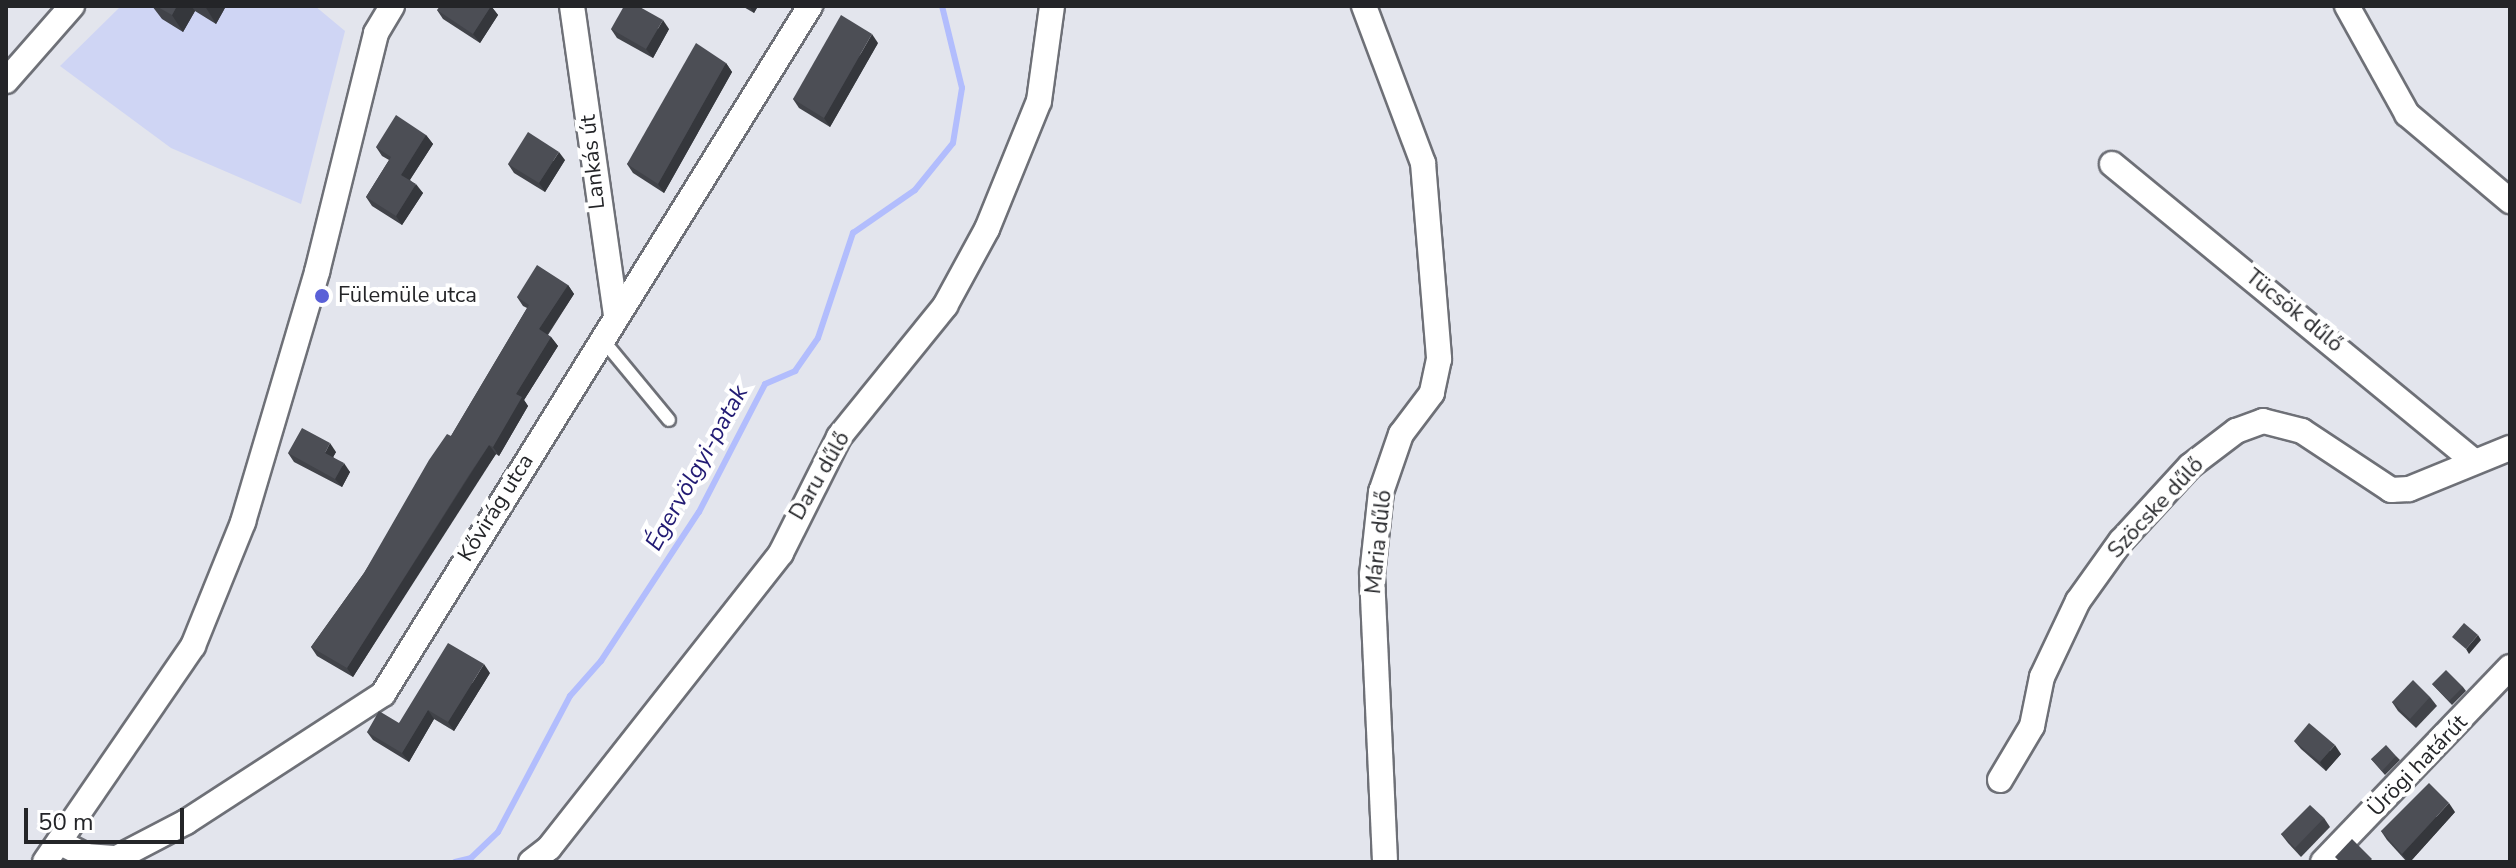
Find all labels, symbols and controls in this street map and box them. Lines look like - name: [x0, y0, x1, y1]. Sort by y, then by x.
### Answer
- street label: Lankás út: [575, 113, 611, 211]
- street label: Tücsök dűlő: [2240, 264, 2348, 358]
- place label: Fülemüle utca: [338, 283, 477, 309]
- marker: Fülemüle utca: [313, 287, 331, 305]
- water label: Égervölgyi-patak: [640, 380, 754, 556]
- street label: Daru dűlő: [784, 427, 856, 525]
- street label: Kővirág utca: [453, 449, 539, 567]
- street label: Szöcske dűlő: [2103, 452, 2209, 564]
- street label: Mária dűlő: [1360, 489, 1398, 595]
- street label: Ürögi határút: [2363, 710, 2473, 822]
- scale bar: [28, 792, 188, 842]
- text: 50 m: [38, 806, 94, 838]

